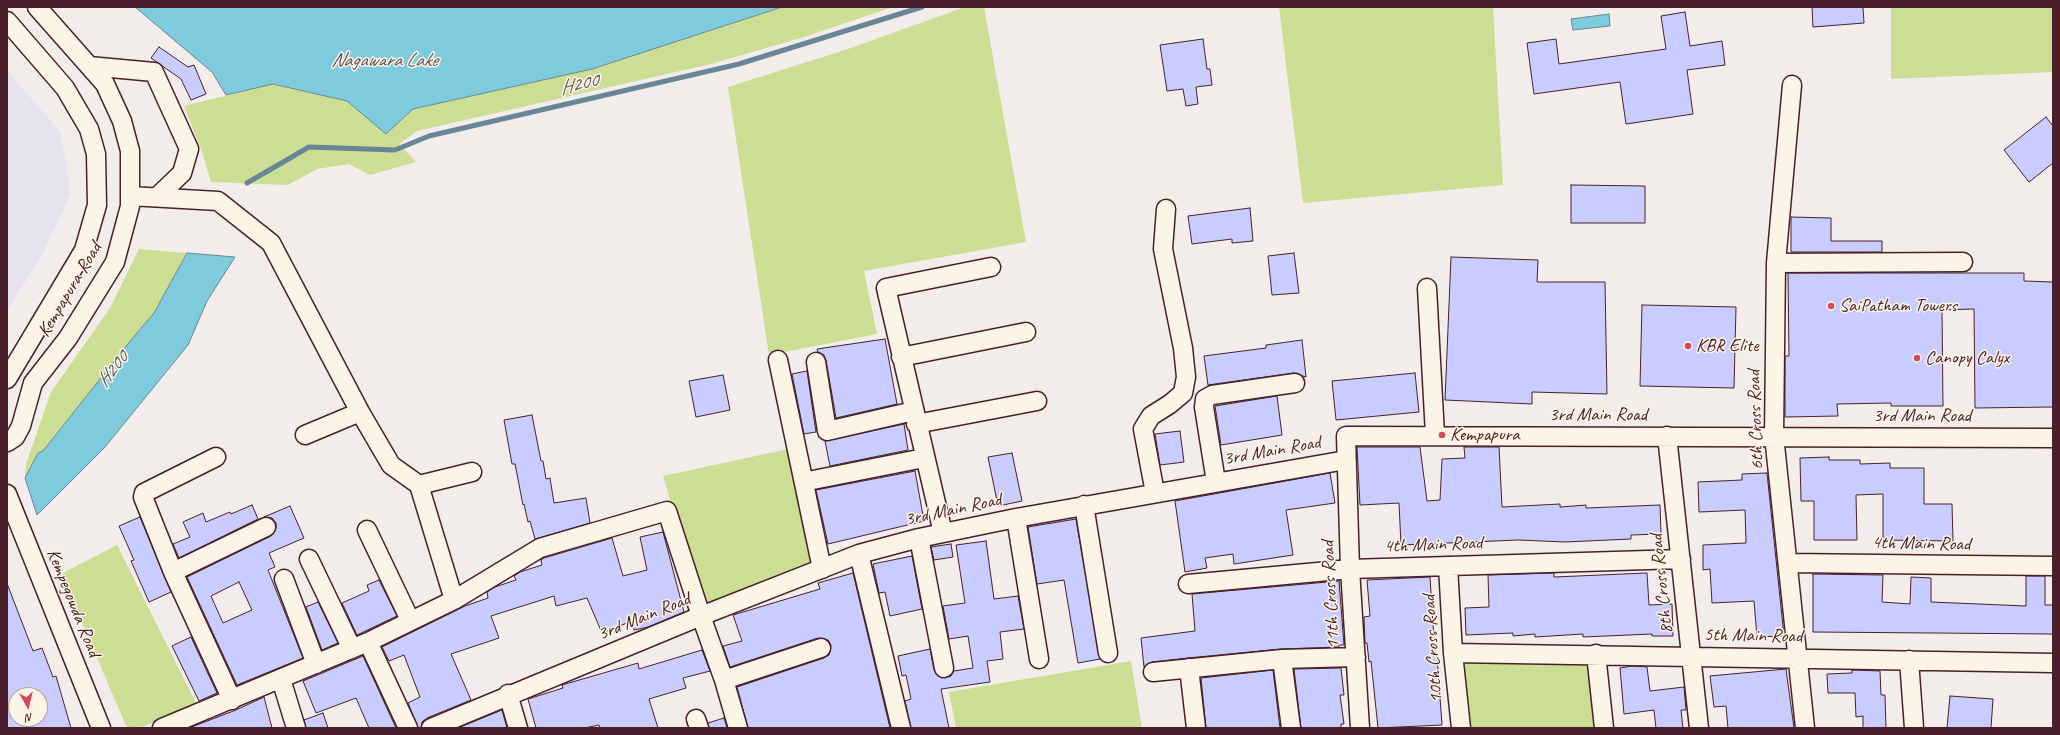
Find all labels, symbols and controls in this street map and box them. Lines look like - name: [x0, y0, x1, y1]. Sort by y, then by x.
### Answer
- water label: Nagawara Lake: [331, 49, 437, 73]
- water label: H200: [558, 69, 600, 101]
- street label: Kempapura Road: [33, 239, 107, 341]
- place label: SaiPatham Towers: [1839, 295, 1957, 317]
- marker: SaiPatham Towers: [1826, 301, 1836, 311]
- place label: KBR Elite: [1696, 335, 1758, 357]
- marker: KBR Elite: [1683, 341, 1693, 351]
- place label: Canopy Calyx: [1925, 347, 2009, 369]
- water label: H200: [92, 348, 134, 392]
- marker: Canopy Calyx: [1912, 353, 1922, 363]
- street label: 6th Cross Road: [1743, 370, 1769, 470]
- street label: 3rd Main Road: [1549, 404, 1647, 426]
- street label: 3rd Main Road: [1873, 405, 1971, 427]
- place label: Kempapura: [1450, 424, 1520, 446]
- marker: Kempapura: [1437, 430, 1447, 440]
- street label: 3rd Main Road: [1222, 431, 1322, 471]
- street label: 3rd Main Road: [903, 489, 1003, 531]
- street label: 4th Main Road: [1383, 532, 1483, 558]
- street label: 4th Main Road: [1872, 532, 1970, 556]
- street label: 8th Cross Road: [1645, 533, 1679, 635]
- street label: 11th Cross Road: [1317, 540, 1345, 650]
- street label: Kempegowda Road: [41, 546, 105, 660]
- street label: 3rd Main Road: [594, 588, 694, 646]
- street label: 10th Cross Road: [1418, 594, 1448, 704]
- street label: 5th Main Road: [1704, 624, 1802, 648]
- north arrow: [8, 687, 48, 727]
- text: N: [25, 710, 34, 725]

